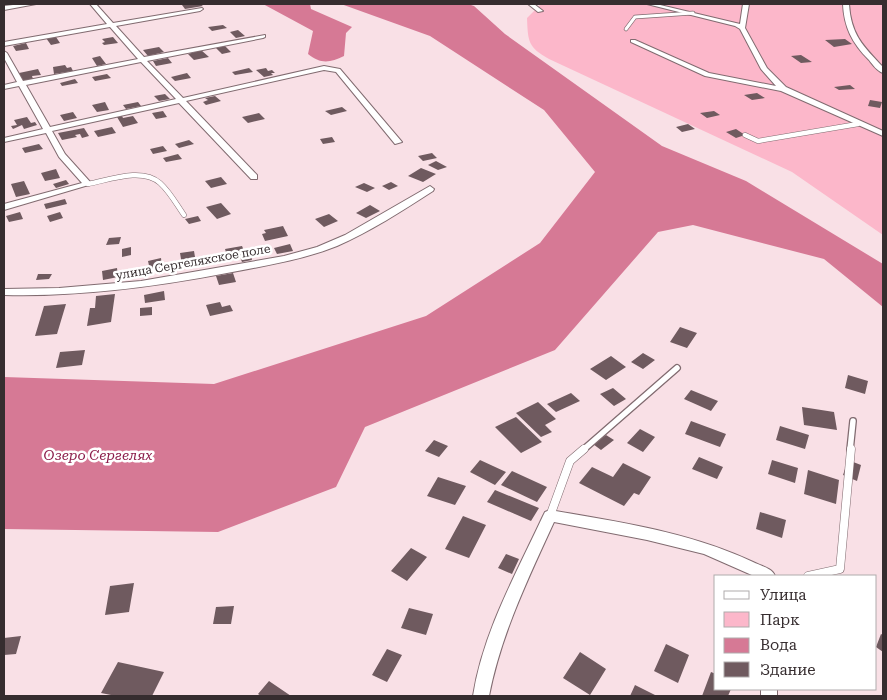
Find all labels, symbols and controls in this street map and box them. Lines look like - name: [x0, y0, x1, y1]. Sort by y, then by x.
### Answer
- street label: улица Сергеляхское поле: [115, 241, 272, 283]
- water label: Озеро Сергелях: [44, 447, 152, 463]
- legend: [714, 575, 877, 690]
- text: Улица: [760, 586, 806, 604]
- text: Парк: [760, 611, 800, 629]
- text: Вода: [760, 636, 797, 654]
- text: Здание: [760, 661, 816, 679]

